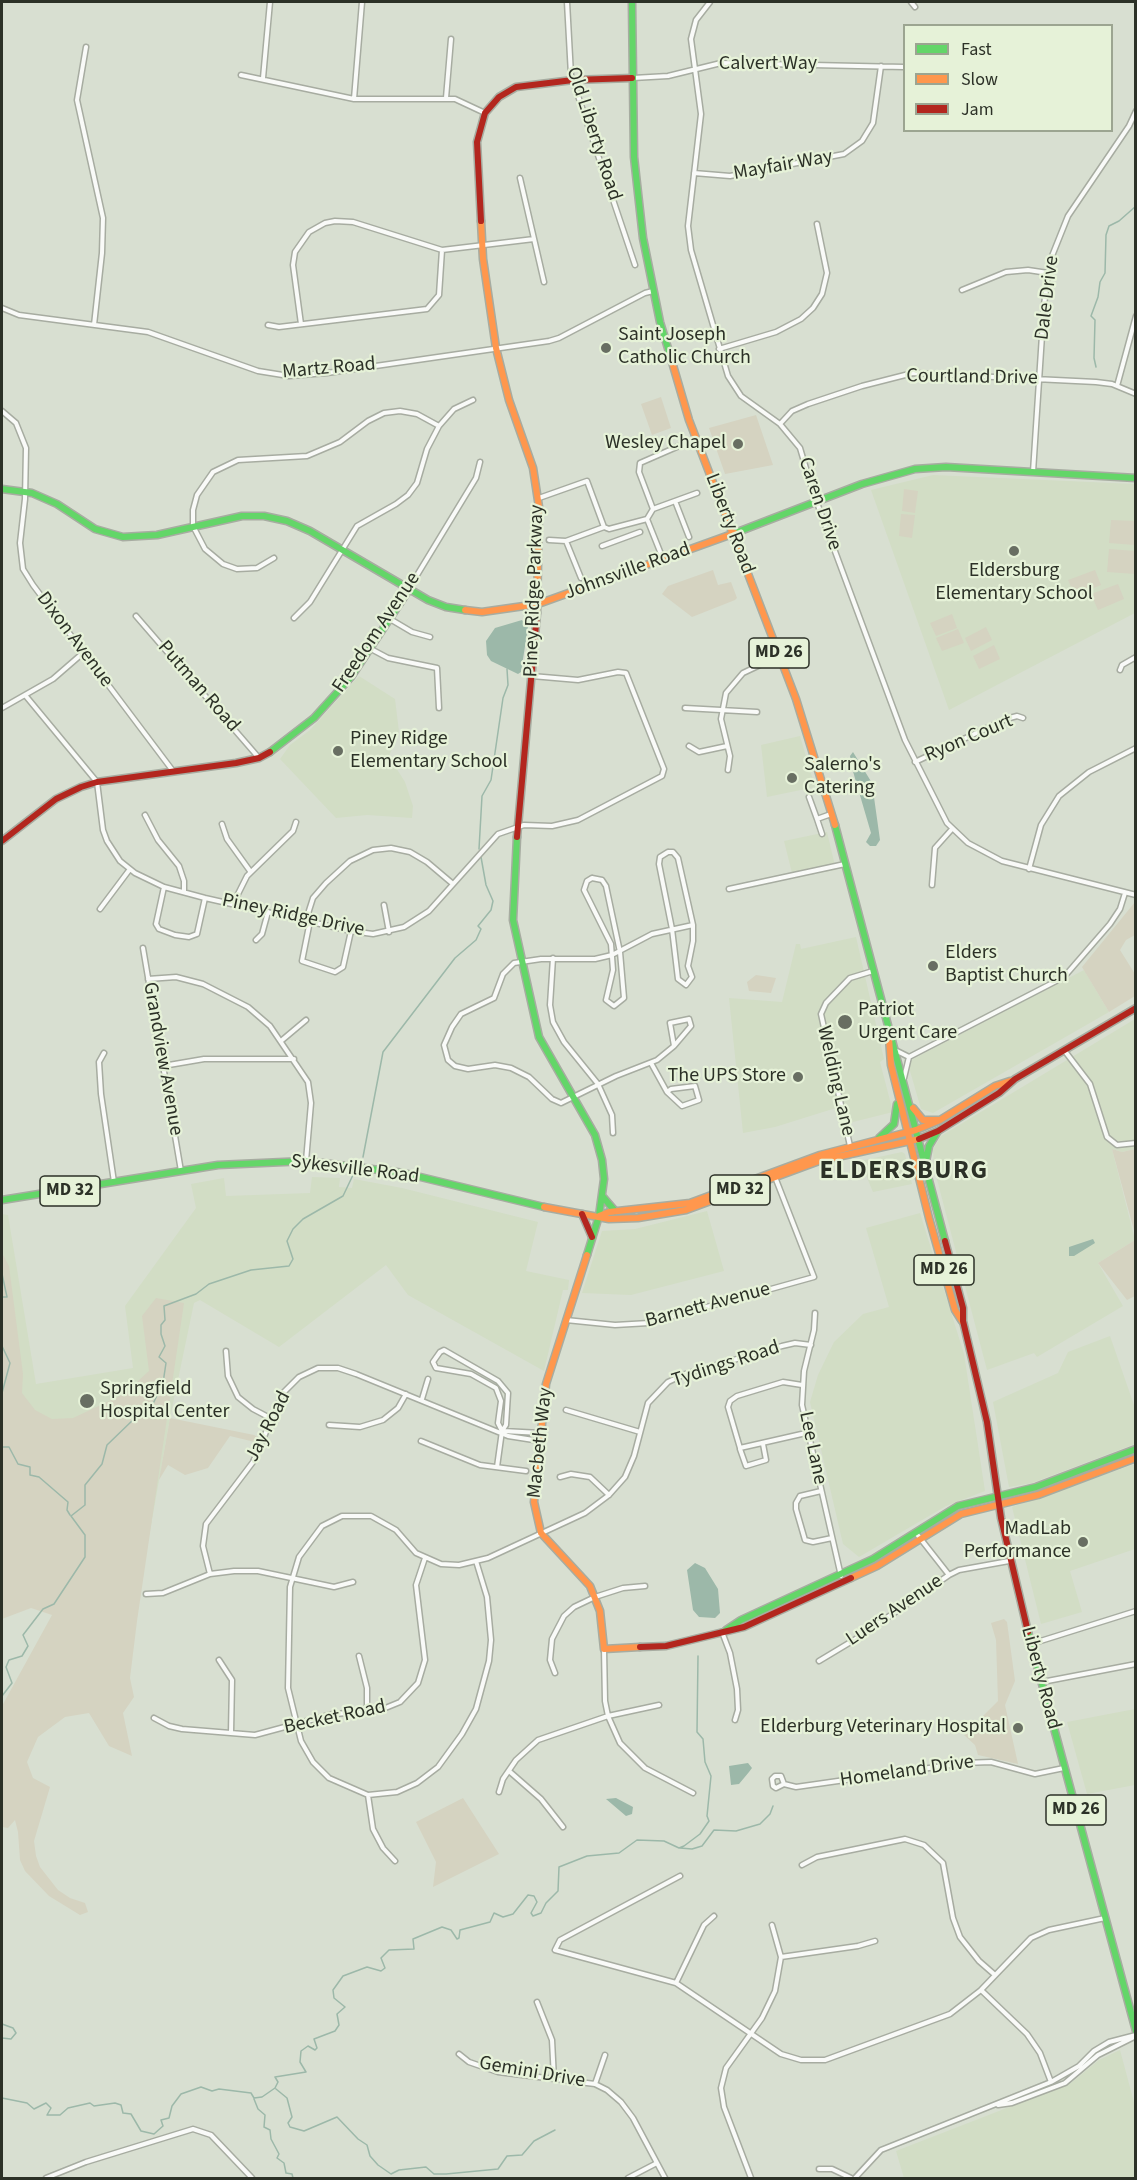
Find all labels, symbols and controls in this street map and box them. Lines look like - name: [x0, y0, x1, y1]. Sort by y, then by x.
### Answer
- legend: [903, 24, 1113, 132]
- text: Fast: [961, 37, 992, 62]
- street label: Calvert Way: [719, 53, 817, 77]
- street label: Old Liberty Road: [560, 64, 626, 204]
- text: Slow: [961, 67, 998, 92]
- text: Jam: [961, 97, 994, 122]
- street label: Mayfair Way: [732, 145, 834, 187]
- street label: Dale Drive: [1031, 254, 1065, 342]
- place label: Saint Joseph Catholic Church: [618, 324, 751, 371]
- marker: Saint Joseph Catholic Church: [599, 341, 613, 355]
- street label: Martz Road: [281, 353, 377, 385]
- street label: Courtland Drive: [906, 365, 1038, 391]
- place label: Wesley Chapel: [605, 432, 726, 456]
- marker: Wesley Chapel: [731, 437, 745, 451]
- street label: Caren Drive: [792, 454, 846, 554]
- street label: Liberty Road: [699, 470, 759, 578]
- street label: Piney Ridge Parkway: [520, 504, 550, 678]
- street label: Johnsville Road: [562, 538, 694, 606]
- marker: Eldersburg Elementary School: [1007, 544, 1021, 558]
- place label: Eldersburg Elementary School: [935, 560, 1093, 607]
- street label: Freedom Avenue: [328, 568, 426, 698]
- street label: Dixon Avenue: [30, 588, 118, 692]
- street label: Putman Road: [152, 636, 244, 738]
- road number: MD 26: [749, 638, 809, 668]
- street label: Ryon Court: [921, 710, 1017, 768]
- place label: Piney Ridge Elementary School: [350, 728, 508, 775]
- marker: Piney Ridge Elementary School: [331, 744, 345, 758]
- place label: Salerno's Catering: [804, 754, 881, 801]
- marker: Salerno's Catering: [785, 771, 799, 785]
- street label: Piney Ridge Drive: [220, 889, 366, 943]
- place label: Elders Baptist Church: [945, 942, 1068, 989]
- marker: Elders Baptist Church: [926, 959, 940, 973]
- street label: Grandview Avenue: [137, 980, 187, 1138]
- place label: Patriot Urgent Care: [858, 999, 957, 1046]
- marker: Patriot Urgent Care: [836, 1013, 854, 1031]
- street label: Welding Lane: [811, 1024, 859, 1138]
- place label: The UPS Store: [668, 1065, 786, 1089]
- marker: The UPS Store: [791, 1070, 805, 1084]
- street label: Sykesville Road: [289, 1150, 421, 1190]
- district label: ELDERSBURG: [819, 1156, 989, 1188]
- road number: MD 32: [710, 1175, 770, 1205]
- road number: MD 32: [40, 1176, 100, 1206]
- road number: MD 26: [914, 1255, 974, 1285]
- street label: Barnett Avenue: [643, 1278, 773, 1334]
- street label: Tydings Road: [669, 1336, 783, 1394]
- place label: Springfield Hospital Center: [100, 1378, 229, 1425]
- street label: Macbeth Way: [523, 1387, 559, 1499]
- street label: Jay Road: [241, 1388, 297, 1466]
- marker: Springfield Hospital Center: [78, 1392, 96, 1410]
- street label: Lee Lane: [793, 1409, 831, 1487]
- place label: MadLab Performance: [964, 1518, 1071, 1565]
- marker: MadLab Performance: [1076, 1535, 1090, 1549]
- street label: Luers Avenue: [842, 1570, 948, 1652]
- street label: Liberty Road: [1015, 1624, 1065, 1732]
- street label: Becket Road: [282, 1695, 388, 1741]
- place label: Elderburg Veterinary Hospital: [760, 1716, 1006, 1740]
- marker: Elderburg Veterinary Hospital: [1011, 1721, 1025, 1735]
- street label: Homeland Drive: [839, 1751, 975, 1793]
- road number: MD 26: [1046, 1795, 1106, 1825]
- street label: Gemini Drive: [477, 2052, 587, 2094]

